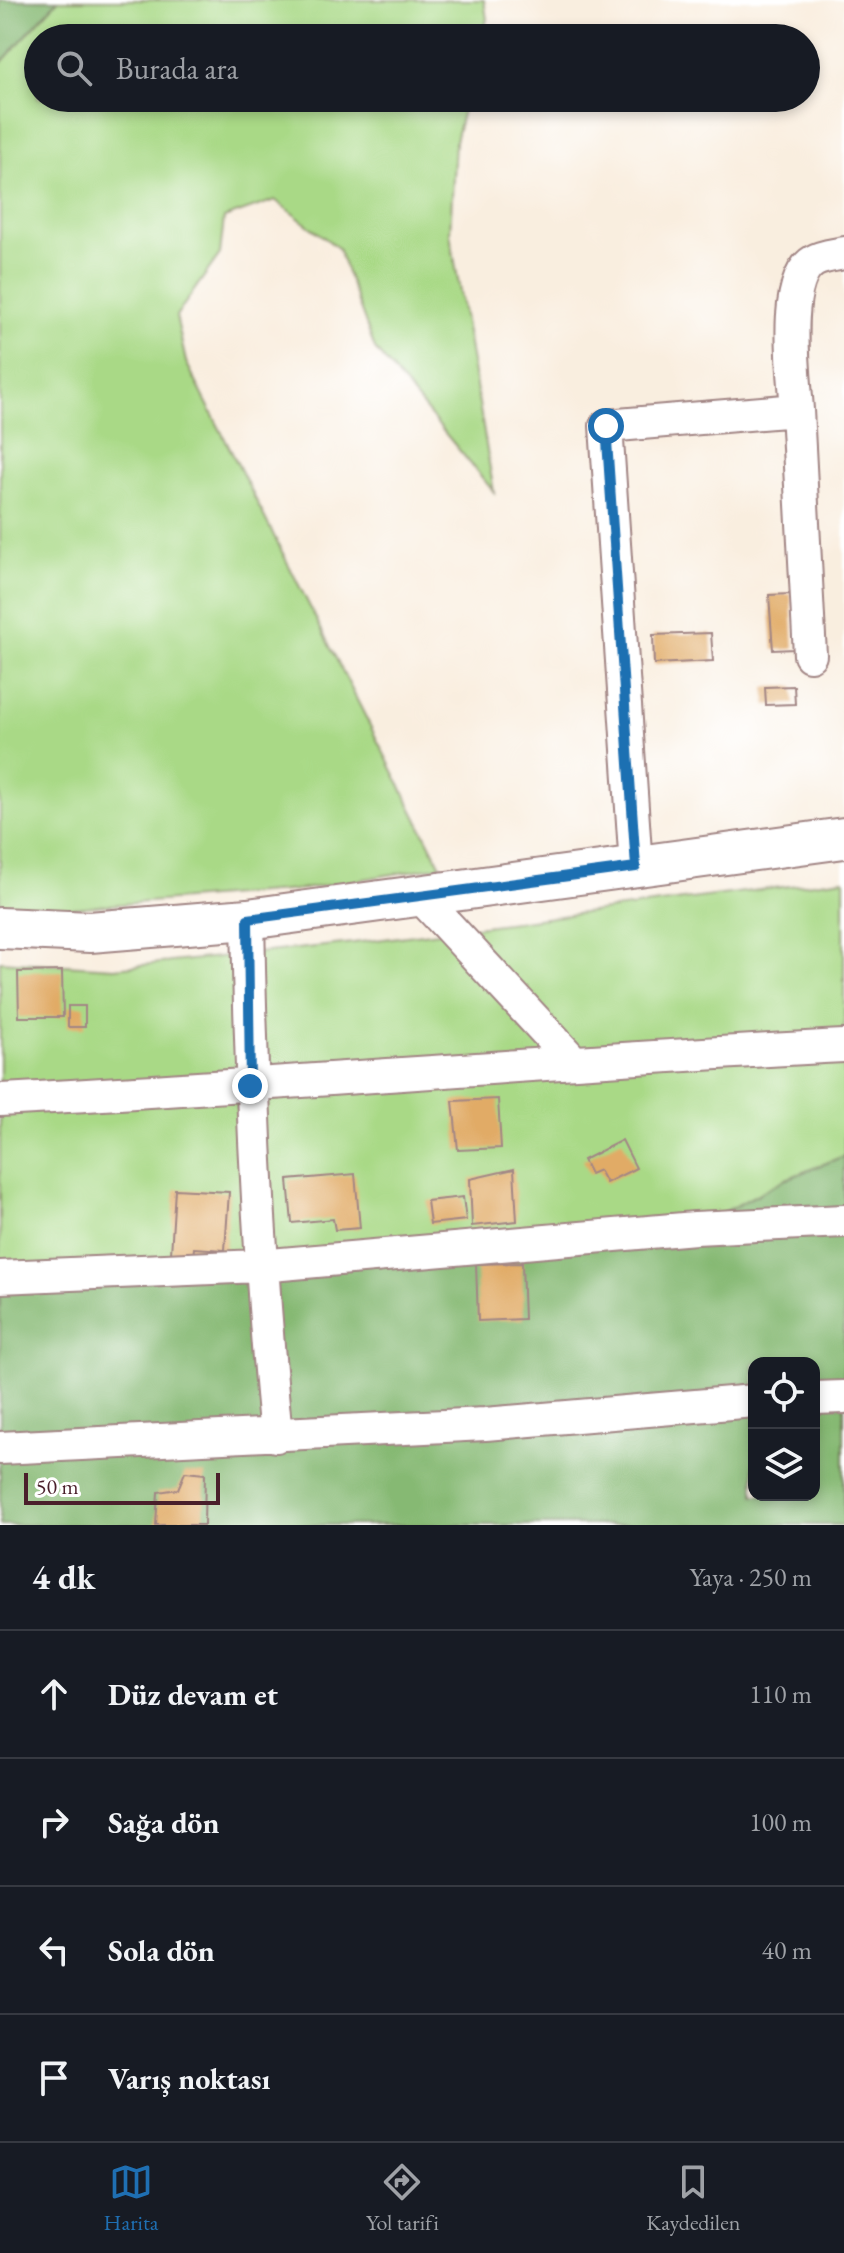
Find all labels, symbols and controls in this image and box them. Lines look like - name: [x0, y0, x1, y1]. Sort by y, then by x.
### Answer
- search box: [24, 24, 820, 112]
- icon: search: [52, 46, 96, 90]
- text: Burada ara: [116, 49, 239, 88]
- route start: [588, 408, 624, 444]
- route end: [232, 1068, 268, 1104]
- map controls: [748, 1357, 820, 1501]
- button: locate: [748, 1357, 820, 1429]
- button: layers: [748, 1429, 820, 1501]
- scale bar: [24, 1469, 220, 1505]
- text: 50 m: [36, 1472, 79, 1501]
- text: 4 dk: [32, 1555, 95, 1599]
- text: Yaya · 250 m: [690, 1560, 812, 1594]
- icon: ahead: [32, 1672, 76, 1716]
- text: Düz devam et: [108, 1675, 278, 1714]
- text: 110 m: [749, 1677, 812, 1711]
- icon: right: [32, 1800, 76, 1844]
- text: Sağa dön: [108, 1803, 219, 1842]
- text: 100 m: [749, 1805, 812, 1839]
- icon: left: [32, 1928, 76, 1972]
- text: Sola dön: [108, 1931, 215, 1970]
- text: 40 m: [762, 1933, 812, 1967]
- icon: arrive: [32, 2056, 76, 2100]
- text: Varış noktası: [108, 2059, 270, 2098]
- tab: Harita: [104, 2160, 159, 2237]
- tab: Yol tarifi: [366, 2160, 439, 2237]
- tab: Kaydedilen: [646, 2160, 740, 2237]

